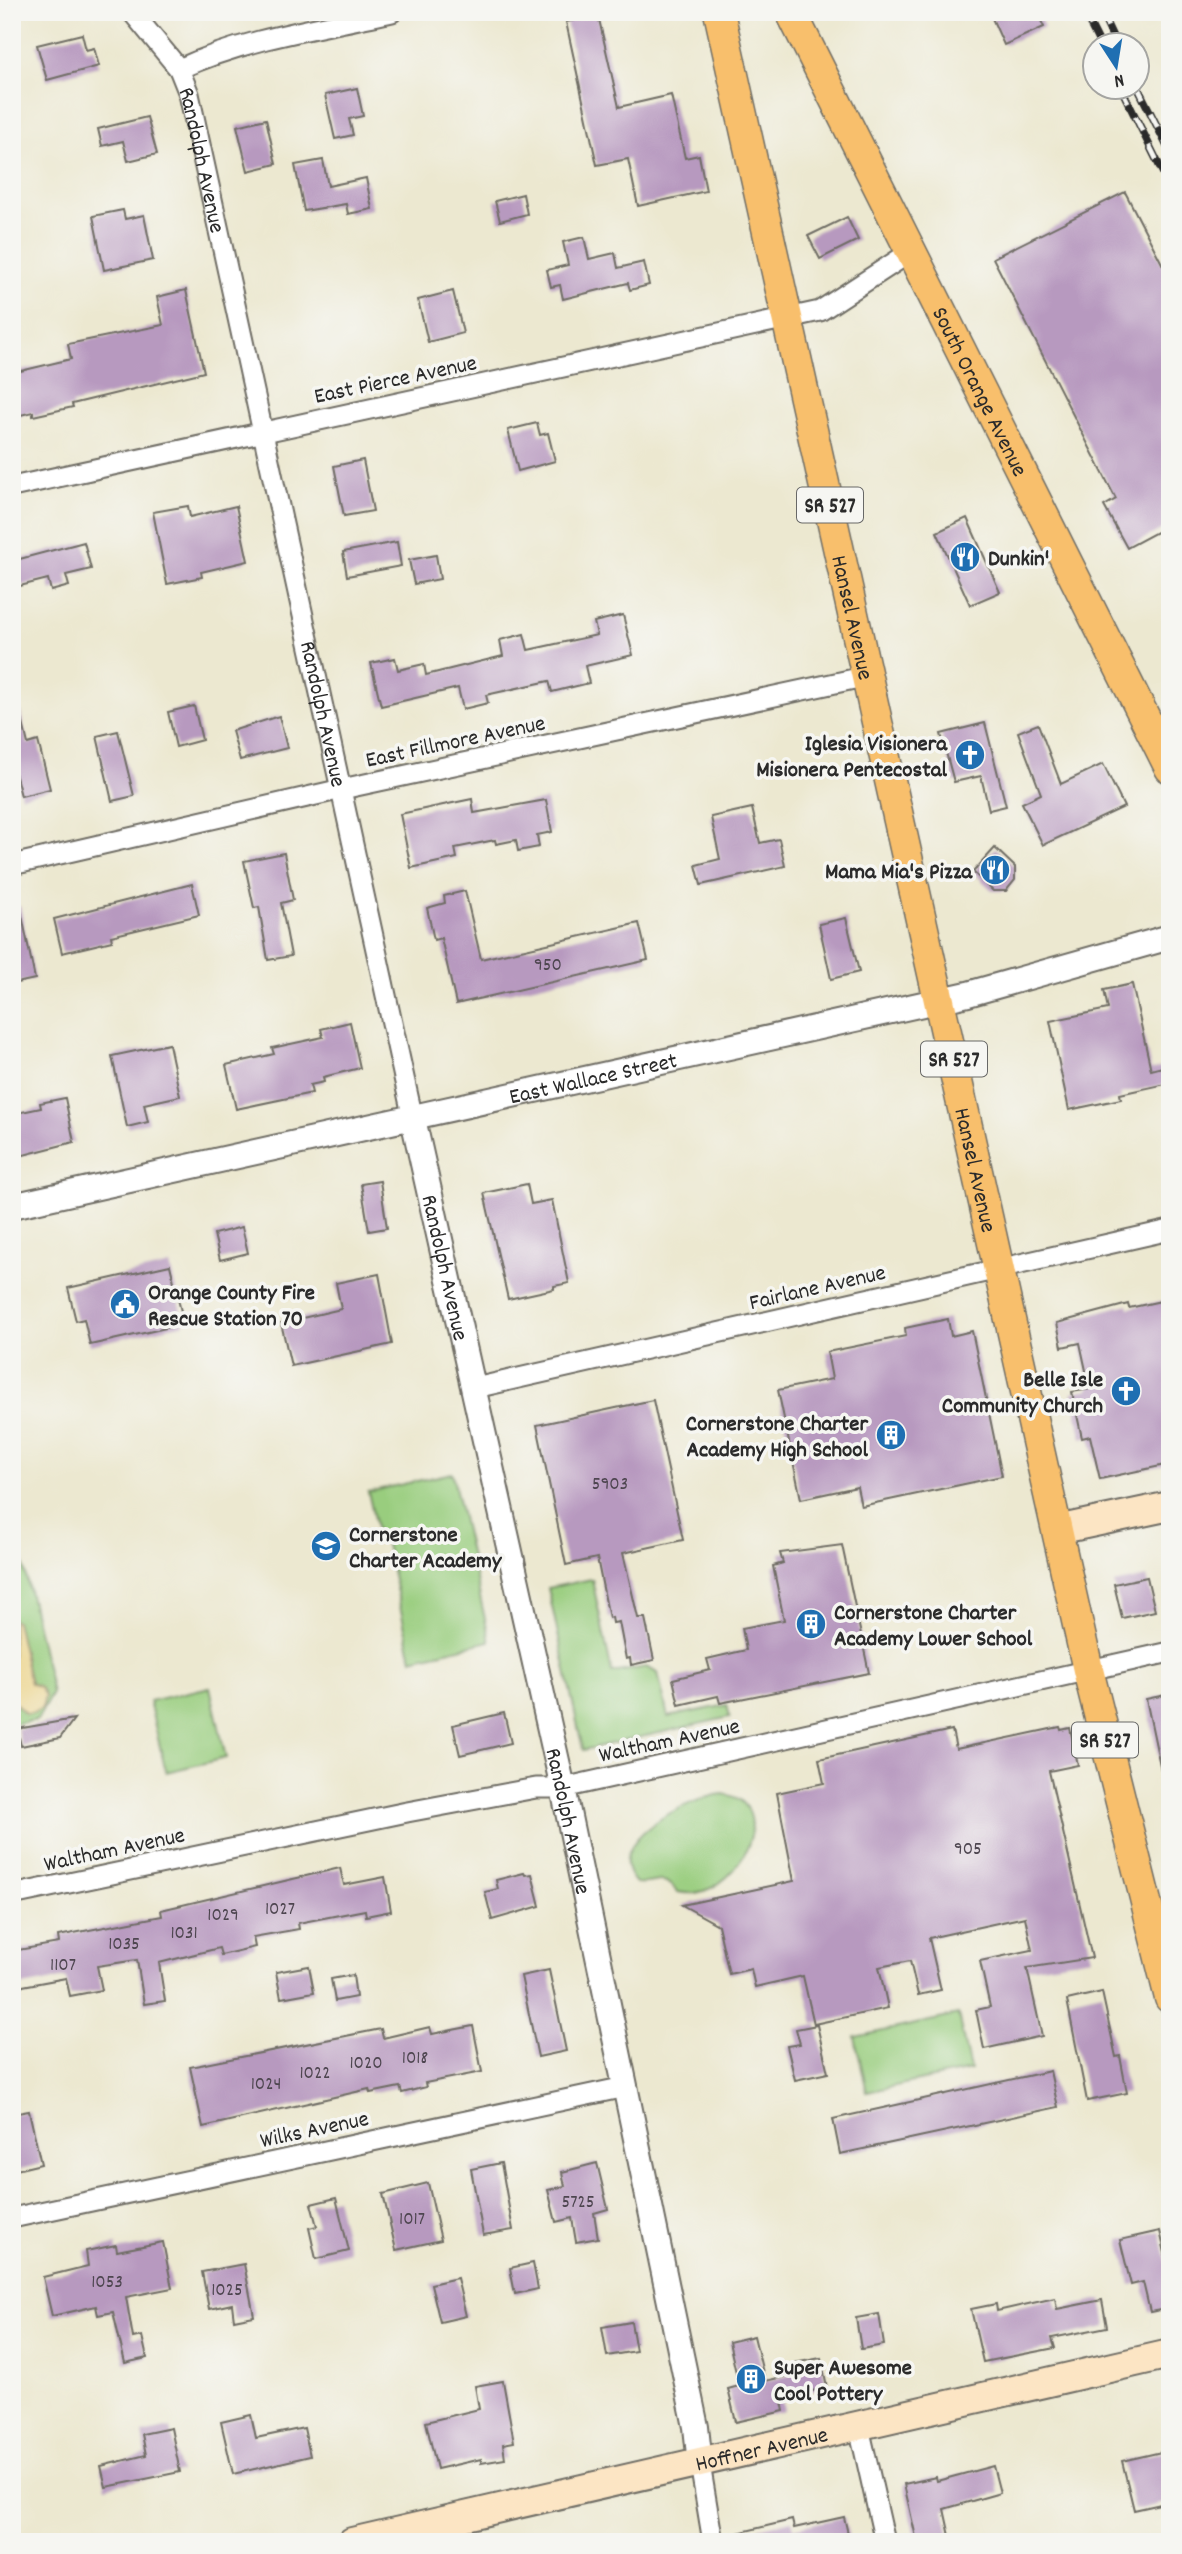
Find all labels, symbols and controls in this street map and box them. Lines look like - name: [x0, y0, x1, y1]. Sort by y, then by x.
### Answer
- north arrow: [1080, 32, 1150, 102]
- text: N: [1111, 65, 1126, 93]
- street label: Randolph Avenue: [168, 83, 232, 236]
- street label: South Orange Avenue: [921, 302, 1034, 483]
- street label: East Pierce Avenue: [311, 348, 480, 415]
- road number: SR 527: [797, 488, 863, 522]
- restaurant icon: Dunkin': [948, 540, 982, 574]
- place label: Dunkin': [988, 544, 1049, 577]
- street label: Hansel Avenue: [820, 552, 880, 683]
- street label: Randolph Avenue: [289, 638, 353, 790]
- street label: East Fillmore Avenue: [363, 708, 549, 779]
- place label: Iglesia Visionera Misionera Pentecostal: [756, 729, 948, 788]
- church icon: Iglesia Visionera Misionera Pentecostal: [953, 738, 987, 772]
- restaurant icon: Mama Mia's Pizza: [978, 853, 1012, 887]
- place label: Mama Mia's Pizza: [825, 857, 973, 890]
- house number: 950: [534, 953, 562, 980]
- road number: SR 527: [921, 1042, 987, 1076]
- street label: East Wallace Street: [507, 1046, 681, 1115]
- street label: Hansel Avenue: [943, 1105, 1003, 1236]
- street label: Randolph Avenue: [410, 1192, 475, 1344]
- street label: Fairlane Avenue: [746, 1258, 889, 1321]
- place label: Orange County Fire Rescue Station 70: [148, 1278, 315, 1337]
- public building icon: Orange County Fire Rescue Station 70: [108, 1287, 142, 1321]
- place label: Belle Isle Community Church: [942, 1365, 1103, 1424]
- church icon: Belle Isle Community Church: [1109, 1374, 1143, 1408]
- place label: Cornerstone Charter Academy High School: [686, 1409, 869, 1468]
- building icon: Cornerstone Charter Academy High School: [874, 1418, 908, 1452]
- house number: 5903: [592, 1472, 628, 1499]
- place label: Cornerstone Charter Academy: [349, 1520, 503, 1579]
- school or university icon: Cornerstone Charter Academy: [309, 1529, 343, 1563]
- place label: Cornerstone Charter Academy Lower School: [834, 1598, 1033, 1657]
- building icon: Cornerstone Charter Academy Lower School: [794, 1607, 828, 1641]
- street label: Waltham Avenue: [596, 1711, 743, 1773]
- road number: SR 527: [1072, 1722, 1138, 1758]
- street label: Randolph Avenue: [535, 1745, 598, 1897]
- street label: Waltham Avenue: [41, 1820, 188, 1882]
- house number: 905: [954, 1837, 982, 1864]
- house number: 1027: [265, 1897, 295, 1924]
- house number: 1029: [207, 1903, 239, 1930]
- house number: 1031: [170, 1921, 198, 1948]
- house number: 1035: [108, 1932, 140, 1959]
- house number: 1107: [50, 1953, 76, 1980]
- house number: 1018: [402, 2046, 428, 2073]
- house number: 1020: [349, 2051, 383, 2078]
- house number: 1022: [299, 2061, 331, 2088]
- house number: 1024: [251, 2072, 281, 2099]
- street label: Wilks Avenue: [257, 2104, 372, 2159]
- house number: 5725: [561, 2190, 595, 2217]
- house number: 1017: [399, 2207, 425, 2234]
- house number: 1053: [91, 2270, 123, 2297]
- house number: 1025: [211, 2278, 243, 2305]
- place label: Super Awesome Cool Pottery: [774, 2353, 912, 2412]
- building icon: Super Awesome Cool Pottery: [734, 2362, 768, 2396]
- street label: Hoffner Avenue: [693, 2420, 832, 2483]

